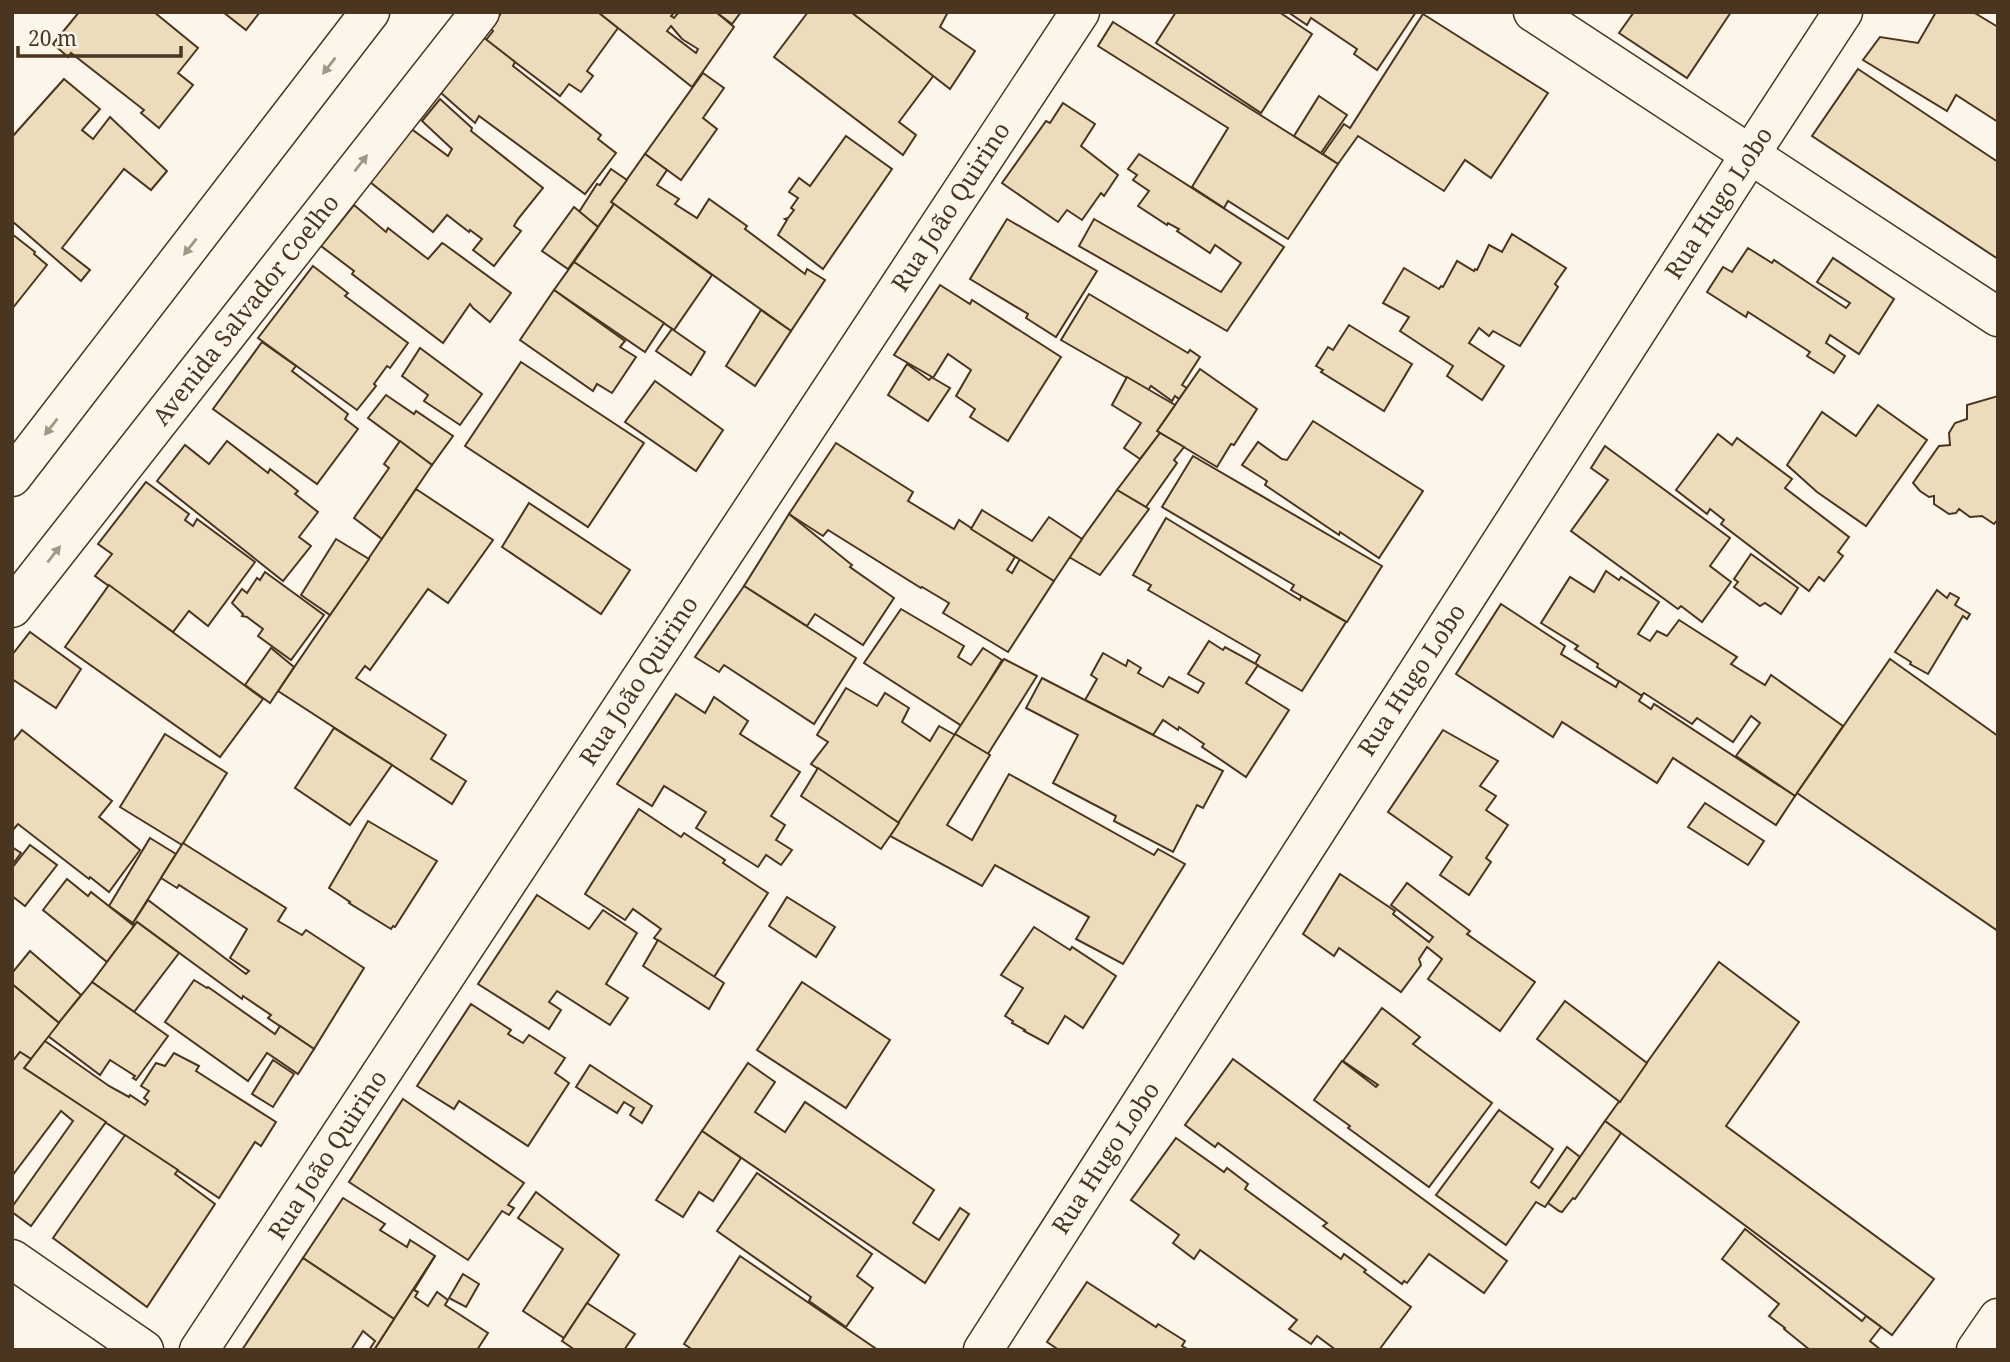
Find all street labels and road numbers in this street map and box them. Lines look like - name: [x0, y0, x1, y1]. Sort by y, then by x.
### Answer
- street label: Rua João Quirino: [883, 115, 1017, 297]
- street label: Rua Hugo Lobo: [1656, 120, 1779, 285]
- street label: Avenida Salvador Coelho: [144, 186, 346, 432]
- street label: Rua João Quirino: [571, 589, 705, 771]
- street label: Rua Hugo Lobo: [1349, 597, 1472, 762]
- street label: Rua João Quirino: [260, 1063, 394, 1245]
- street label: Rua Hugo Lobo: [1043, 1075, 1166, 1240]

